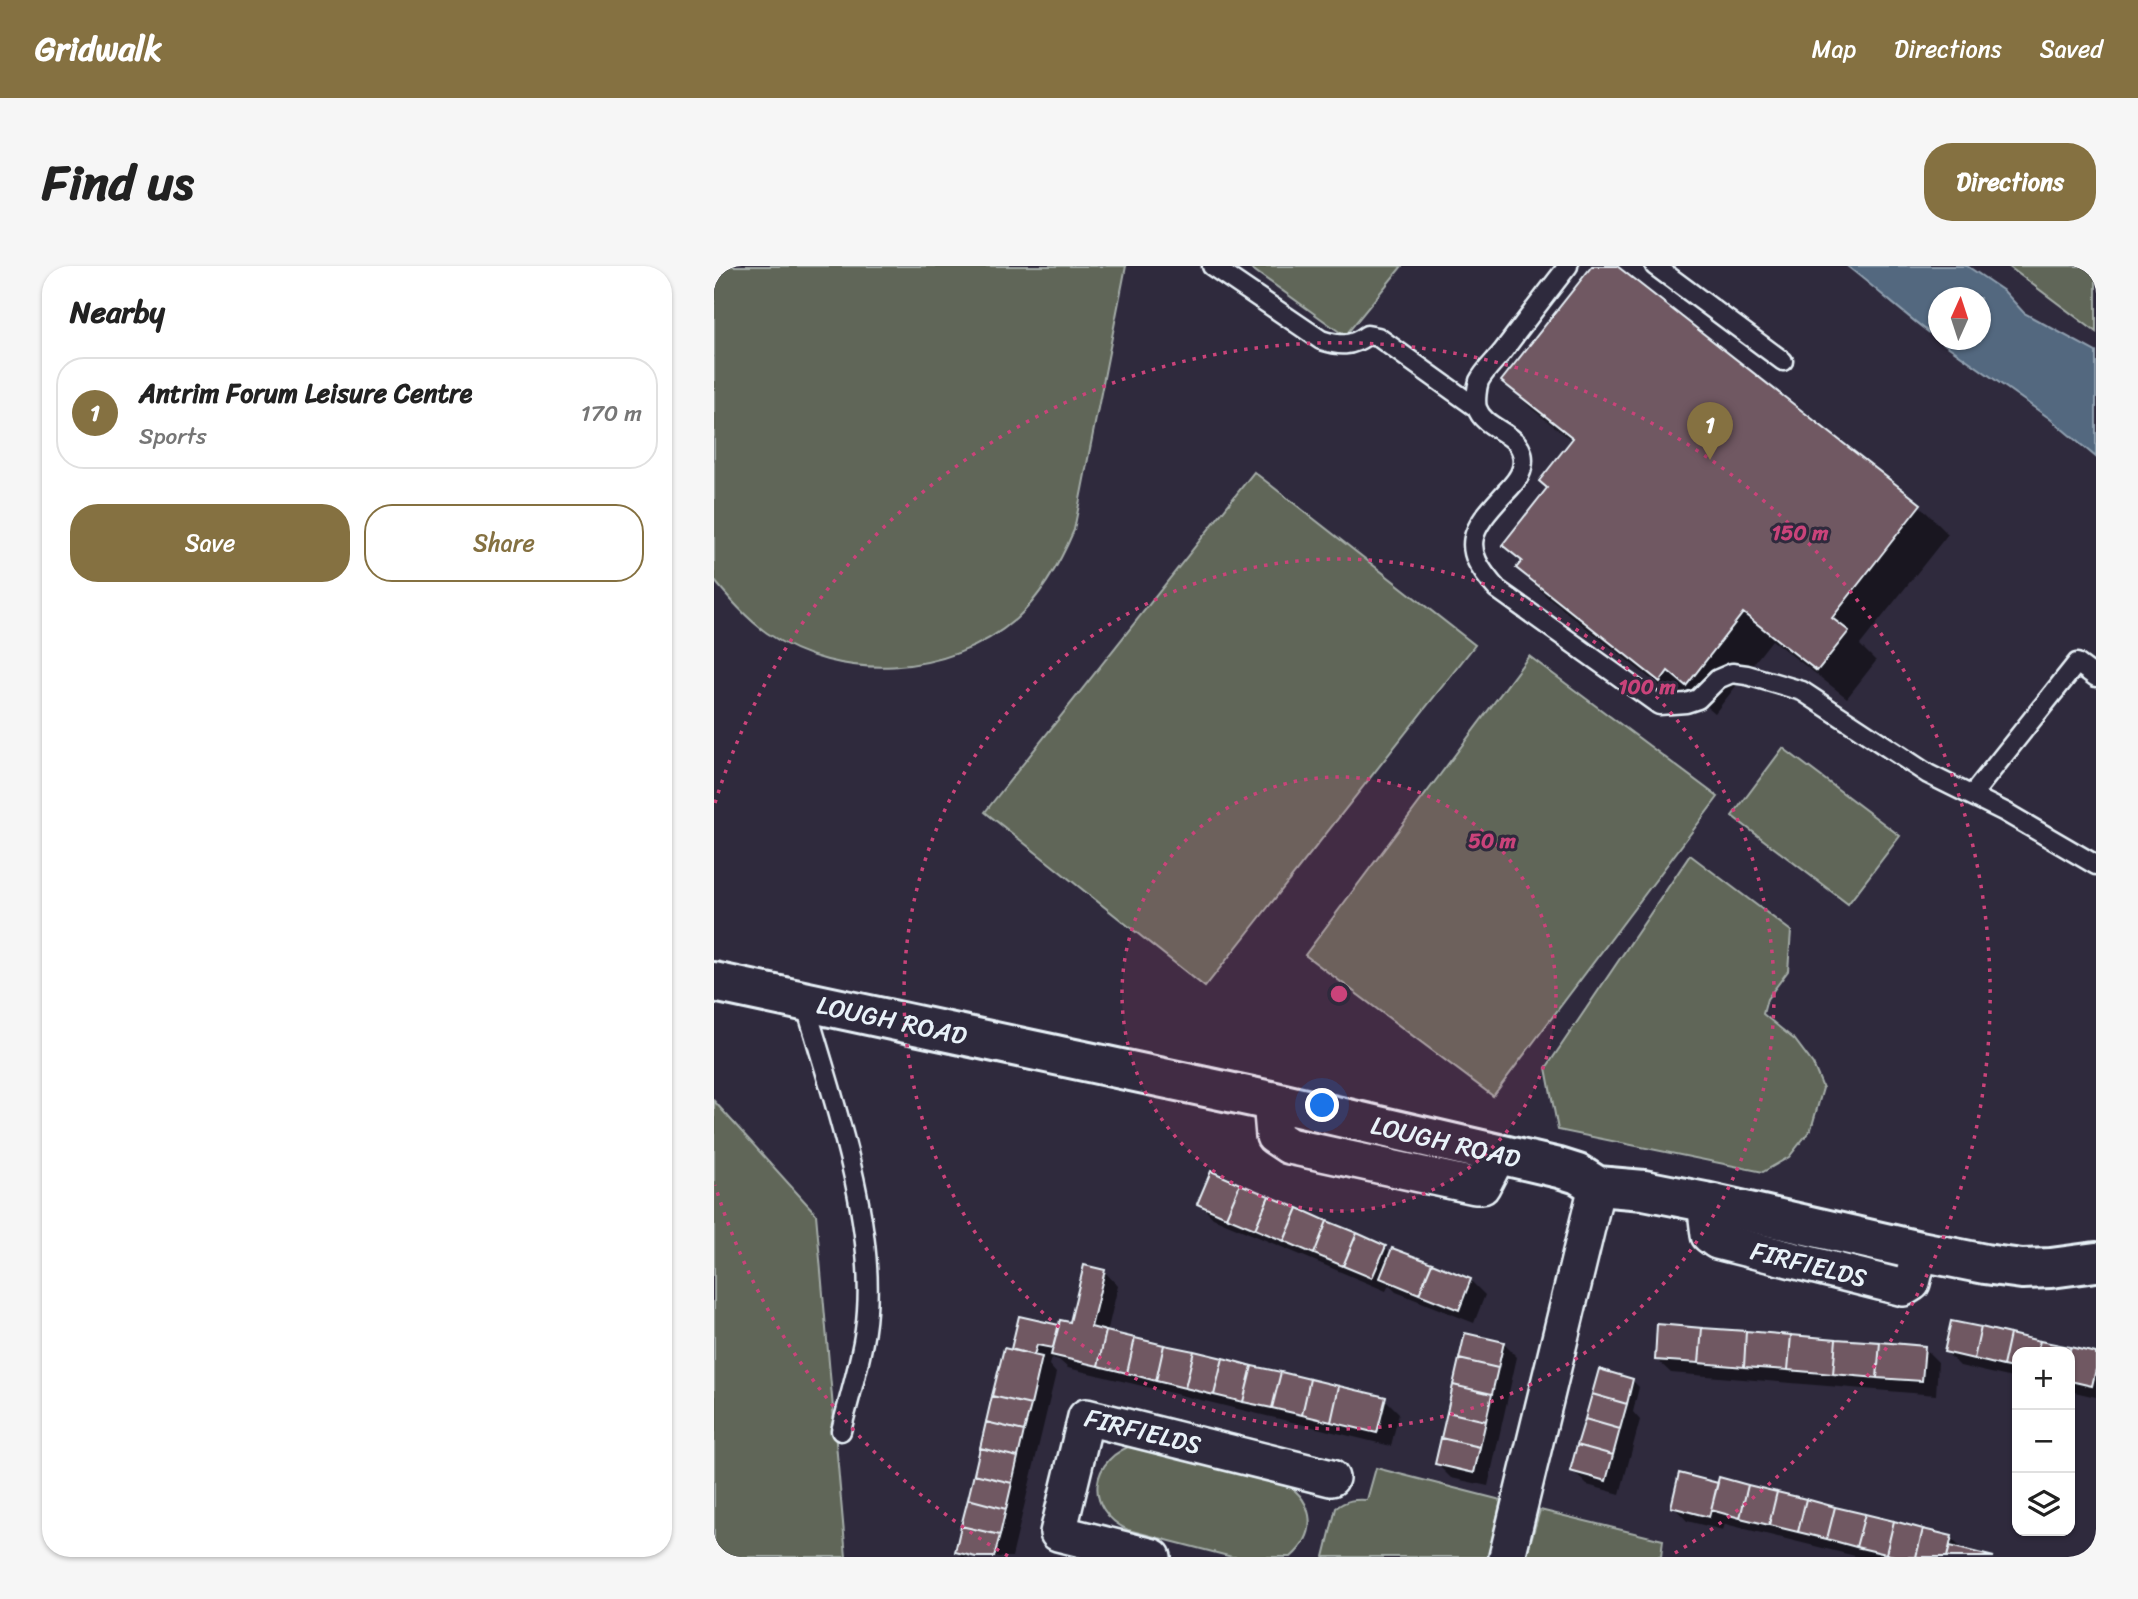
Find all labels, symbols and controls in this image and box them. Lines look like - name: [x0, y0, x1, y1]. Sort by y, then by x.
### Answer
- text: Gridwalk: [35, 20, 162, 78]
- text: Map: [1812, 28, 1856, 70]
- text: Directions: [1894, 28, 2002, 70]
- text: Saved: [2040, 28, 2103, 70]
- text: Find us: [42, 139, 194, 226]
- button: Directions: [1924, 143, 2096, 221]
- text: Nearby: [70, 285, 165, 339]
- north arrow: [1928, 287, 1991, 350]
- text: Antrim Forum Leisure Centre: [139, 370, 472, 416]
- text: 1: [90, 393, 100, 434]
- text: 170 m: [581, 393, 642, 434]
- pin: 1: [1687, 402, 1733, 460]
- text: Sports: [139, 416, 207, 457]
- button: Save: [70, 504, 350, 582]
- button: Share: [364, 504, 644, 582]
- text: 150 m: [1772, 514, 1829, 552]
- text: 100 m: [1618, 668, 1676, 706]
- text: 50 m: [1468, 822, 1517, 860]
- street label: LOUGH ROAD: [813, 982, 972, 1059]
- centre of rings: [1327, 982, 1351, 1006]
- your location: [1305, 1088, 1339, 1122]
- street label: LOUGH ROAD: [1366, 1102, 1526, 1181]
- street label: FIRFIELDS: [1746, 1227, 1872, 1301]
- map controls: [2012, 1347, 2075, 1536]
- button: +: [2012, 1347, 2075, 1410]
- street label: FIRFIELDS: [1080, 1395, 1206, 1468]
- button: −: [2012, 1410, 2075, 1473]
- button: layers: [2012, 1473, 2075, 1536]

